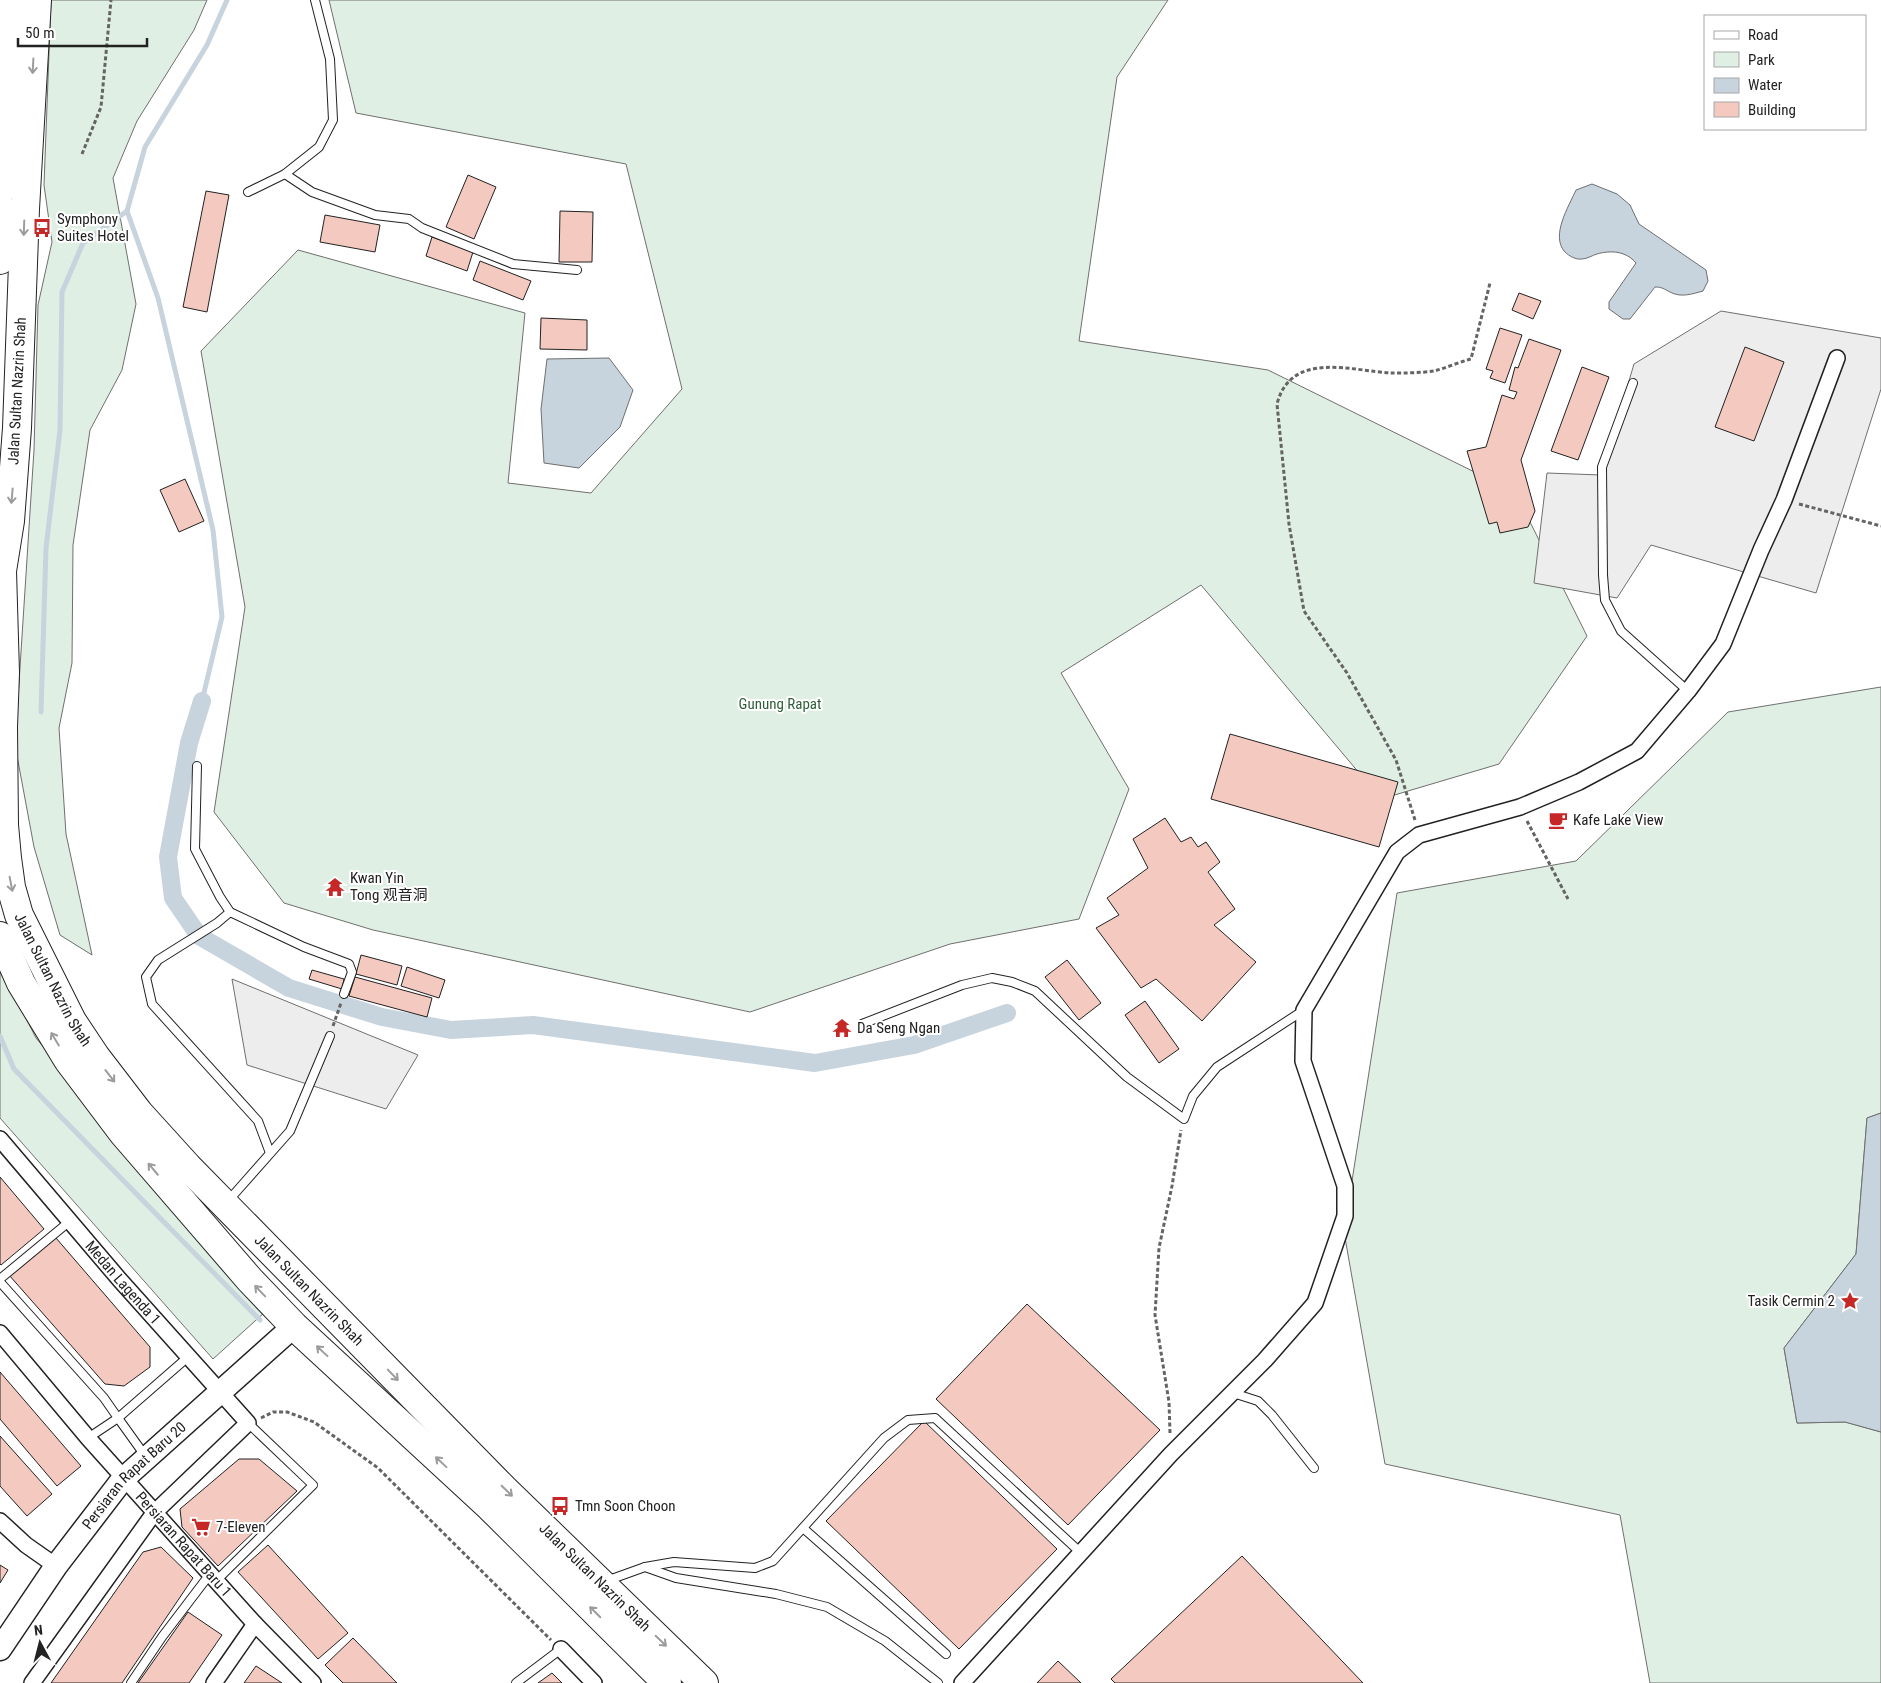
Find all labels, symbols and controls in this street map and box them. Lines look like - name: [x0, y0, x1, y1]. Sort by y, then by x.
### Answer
- scale bar: [18, 15, 146, 47]
- legend: [1704, 15, 1866, 130]
- text: 50 m: [25, 24, 55, 42]
- text: Road: [1748, 26, 1778, 44]
- text: Park: [1748, 51, 1775, 69]
- one-way arrow: [29, 58, 38, 74]
- text: Water: [1748, 76, 1783, 94]
- text: Building: [1748, 101, 1796, 119]
- place label: Symphony Suites Hotel: [57, 210, 129, 245]
- bus stop icon: Symphony Suites Hotel: [31, 217, 53, 239]
- one-way arrow: [20, 220, 29, 236]
- street label: Jalan Sultan Nazrin Shah: [4, 317, 30, 465]
- one-way arrow: [7, 487, 16, 503]
- park label: Gunung Rapat: [739, 695, 821, 713]
- cafe icon: Kafe Lake View: [1547, 809, 1569, 831]
- place label: Kafe Lake View: [1573, 811, 1664, 829]
- place label: Kwan Yin Tong 观音洞: [350, 869, 428, 904]
- one-way arrow: [7, 876, 16, 892]
- temple icon: Kwan Yin Tong 观音洞: [324, 876, 346, 898]
- street label: Jalan Sultan Nazrin Shah: [11, 910, 95, 1050]
- temple icon: Da Seng Ngan: [831, 1017, 853, 1039]
- place label: Da Seng Ngan: [857, 1019, 940, 1037]
- one-way arrow: [50, 1033, 60, 1047]
- one-way arrow: [104, 1069, 115, 1082]
- one-way arrow: [147, 1162, 159, 1175]
- street label: Jalan Sultan Nazrin Shah: [251, 1231, 367, 1349]
- street label: Medan Lagenda 1: [81, 1237, 164, 1328]
- one-way arrow: [254, 1284, 266, 1297]
- place icon: Tasik Cermin 2: [1839, 1290, 1861, 1312]
- place label: Tasik Cermin 2: [1747, 1292, 1835, 1310]
- one-way arrow: [315, 1345, 328, 1357]
- one-way arrow: [387, 1369, 399, 1381]
- street label: Persiaran Rapat Baru 20: [78, 1418, 190, 1533]
- one-way arrow: [435, 1456, 448, 1468]
- one-way arrow: [500, 1485, 513, 1497]
- street label: Persiaran Rapat Baru 1: [132, 1488, 235, 1601]
- bus stop icon: Tmn Soon Choon: [549, 1495, 571, 1517]
- place label: Tmn Soon Choon: [575, 1497, 676, 1515]
- supermarket icon: 7-Eleven: [190, 1516, 212, 1538]
- place label: 7-Eleven: [216, 1518, 266, 1536]
- street label: Jalan Sultan Nazrin Shah: [535, 1519, 654, 1635]
- one-way arrow: [589, 1605, 601, 1618]
- north arrow: [15, 1618, 65, 1668]
- text: N: [33, 1622, 44, 1639]
- one-way arrow: [655, 1635, 667, 1647]

